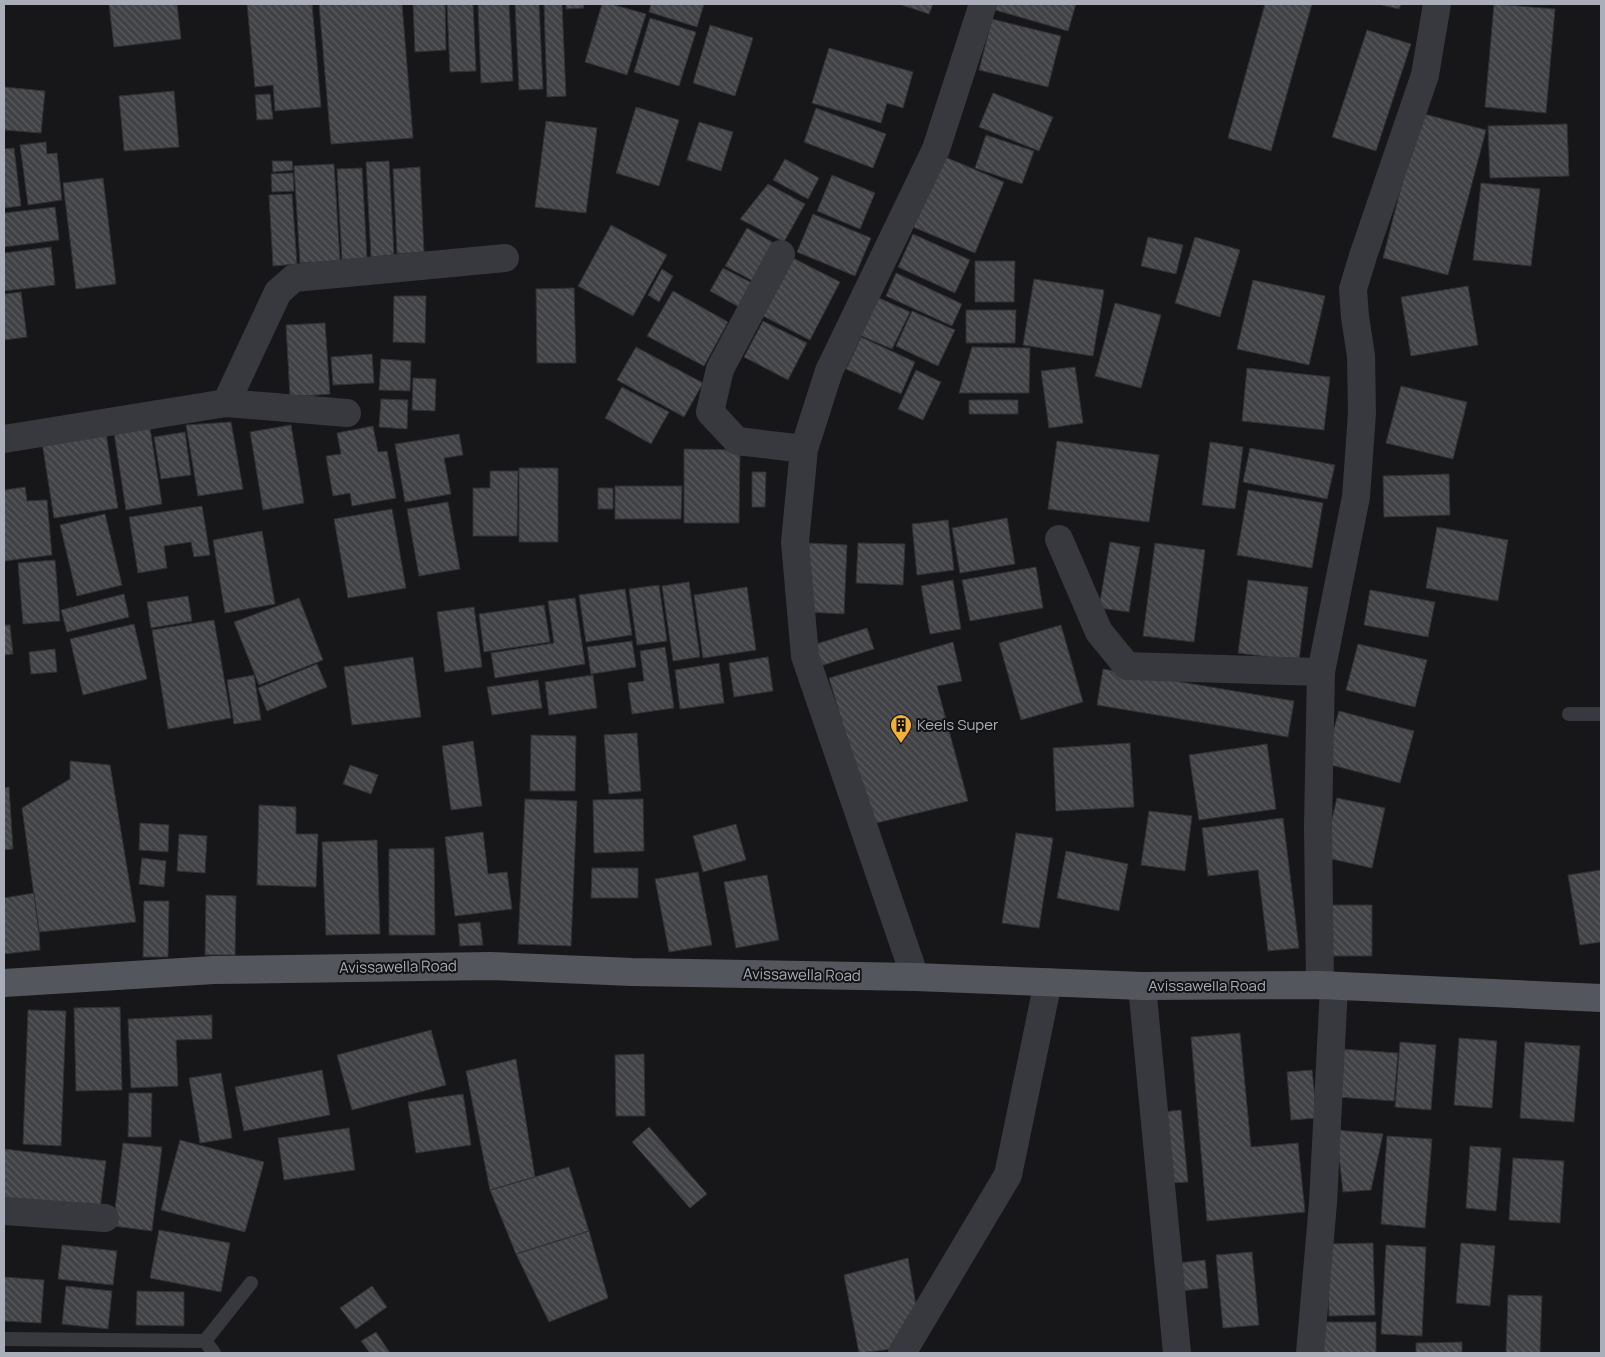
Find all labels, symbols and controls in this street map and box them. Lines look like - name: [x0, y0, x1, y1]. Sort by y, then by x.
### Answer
- building icon: Keels Super: [889, 713, 913, 744]
- place label: Keels Super: [917, 714, 999, 735]
- street label: Avissawella Road: [339, 955, 457, 978]
- street label: Avissawella Road: [743, 963, 861, 986]
- street label: Avissawella Road: [1148, 975, 1266, 996]

